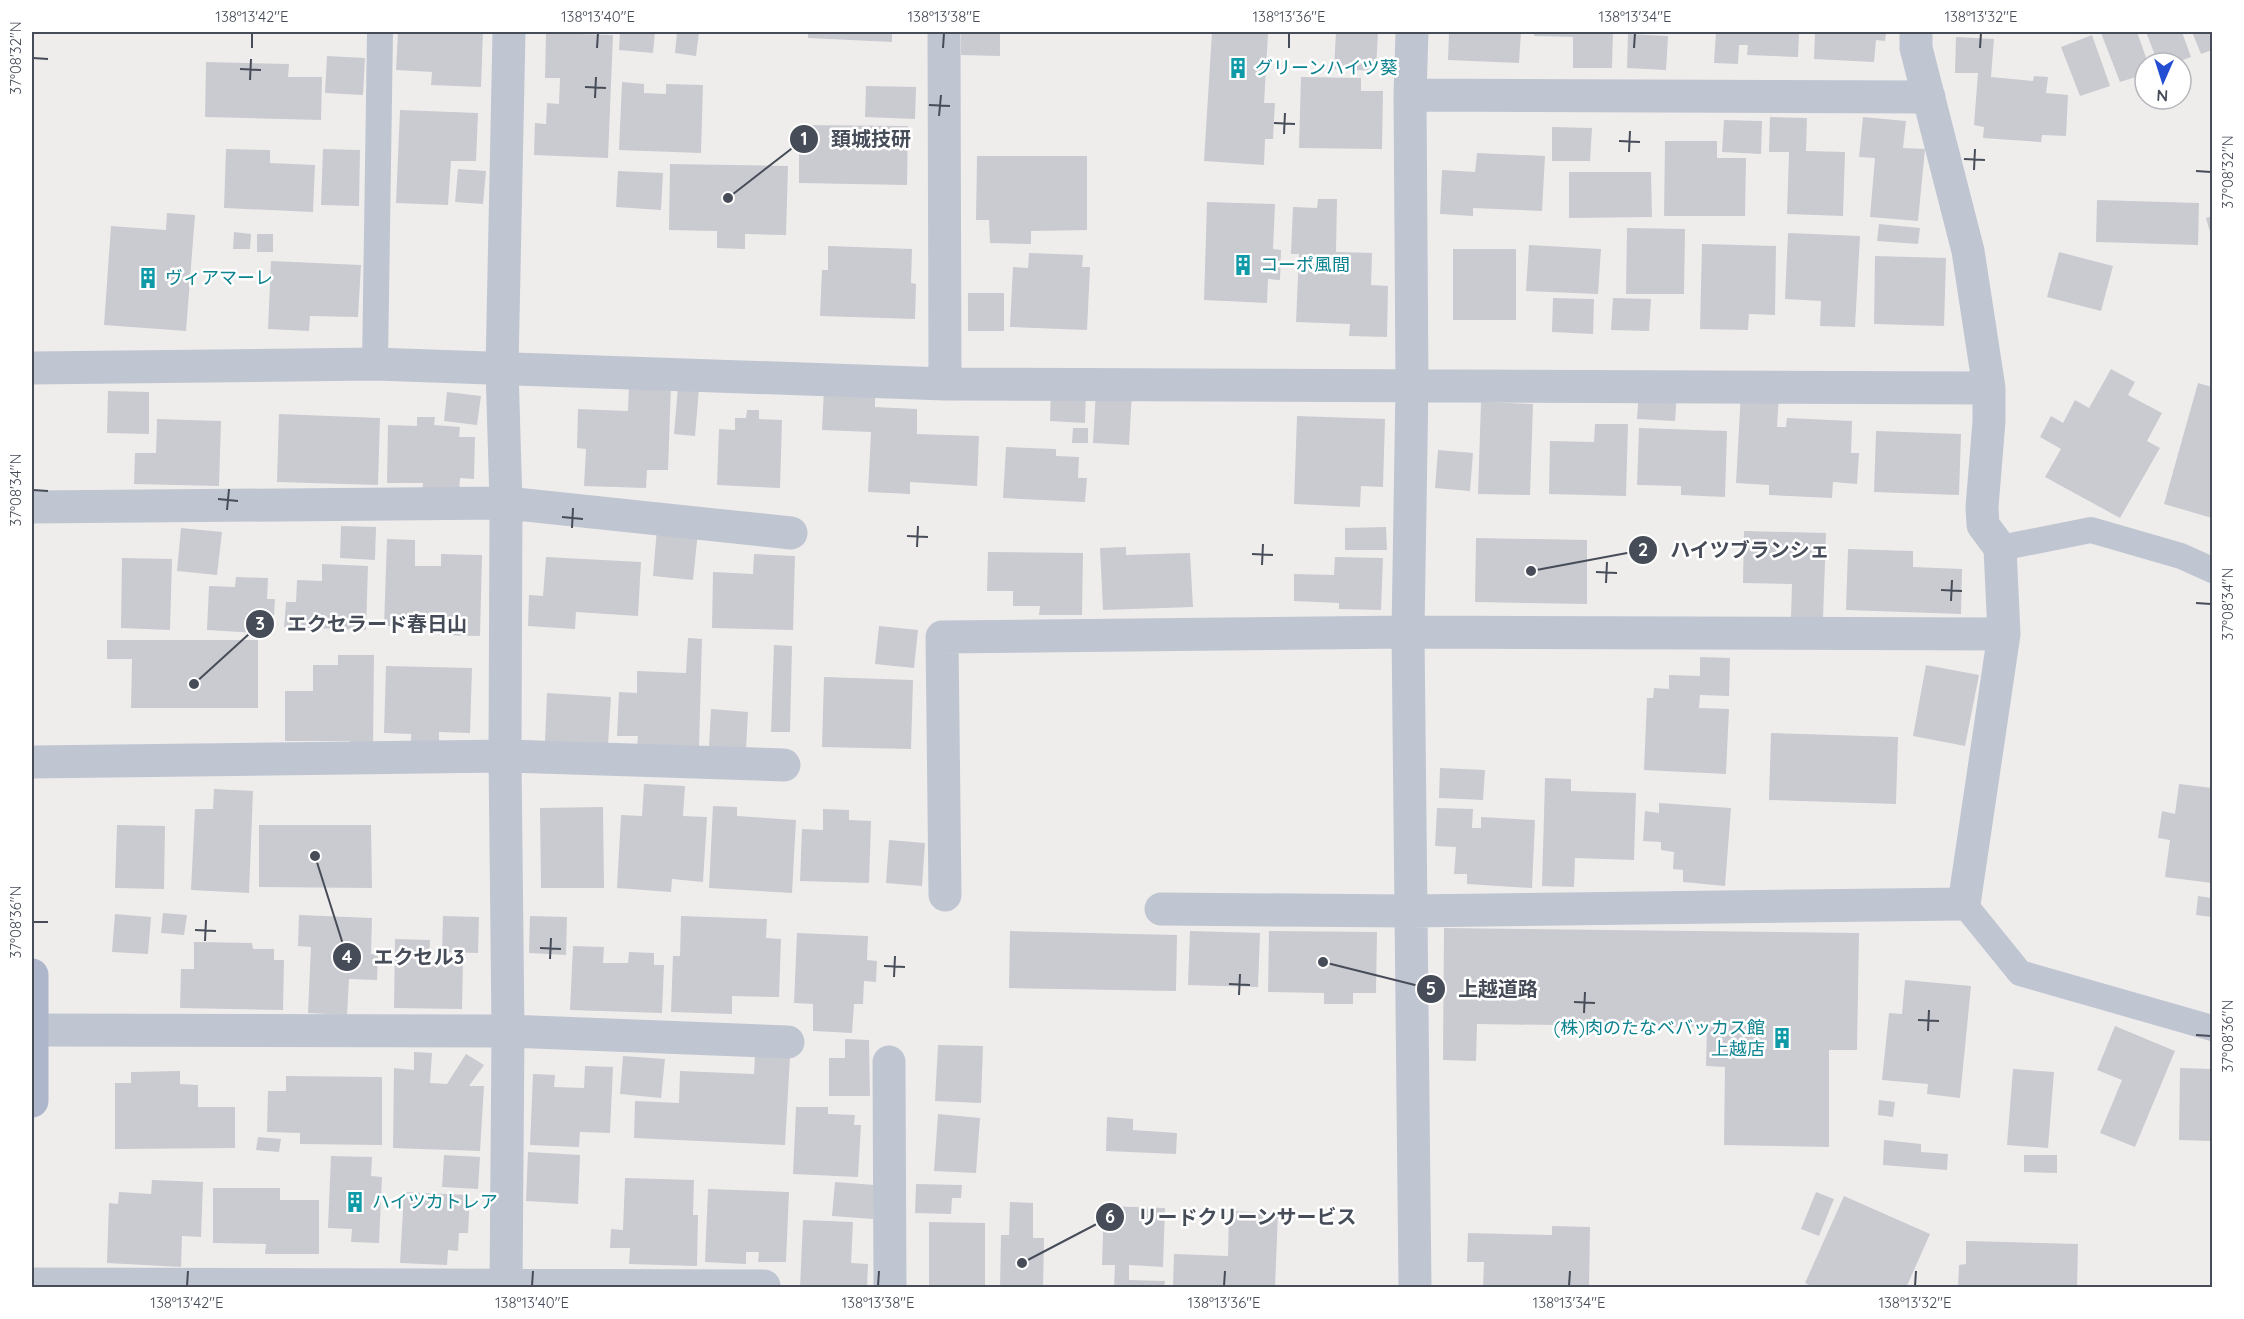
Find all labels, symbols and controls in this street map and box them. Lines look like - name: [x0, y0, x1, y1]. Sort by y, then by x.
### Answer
- text: 138°13'42"E: [215, 7, 289, 26]
- text: 138°13'40"E: [561, 7, 635, 26]
- text: 138°13'38"E: [907, 7, 981, 26]
- text: 138°13'36"E: [1253, 7, 1326, 26]
- text: 138°13'34"E: [1599, 7, 1671, 26]
- text: 138°13'32"E: [1944, 7, 2018, 26]
- text: 37°08'32"N: [6, 21, 25, 95]
- north arrow: [2133, 51, 2193, 111]
- building icon: グリーンハイツ葵: [1226, 56, 1250, 80]
- place label: グリーンハイツ葵: [1255, 56, 1398, 79]
- text: N: [2156, 86, 2169, 106]
- callout: 頚城技研: [789, 120, 923, 158]
- text: 頚城技研: [831, 126, 911, 151]
- text: 1: [800, 127, 808, 150]
- text: 37°08'32"N: [2218, 135, 2237, 209]
- building icon: コーポ風間: [1231, 253, 1255, 277]
- place label: コーポ風間: [1260, 253, 1350, 276]
- building icon: ヴィアマーレ: [136, 266, 160, 290]
- place label: ヴィアマーレ: [165, 266, 273, 289]
- text: 37°08'34"N: [6, 454, 25, 526]
- callout: ハイツブランシェ: [1628, 531, 1842, 569]
- text: ハイツブランシェ: [1670, 537, 1830, 562]
- text: 2: [1638, 538, 1648, 561]
- text: 37°08'34"N: [2218, 568, 2237, 640]
- callout: エクセラード春日山: [245, 605, 479, 643]
- text: エクセラード春日山: [287, 611, 467, 636]
- text: 3: [255, 612, 265, 635]
- text: 37°08'36"N: [6, 885, 25, 959]
- callout: エクセル3: [332, 938, 477, 976]
- text: エクセル3: [374, 944, 464, 969]
- text: 4: [342, 945, 353, 968]
- callout: 上越道路: [1416, 970, 1550, 1008]
- text: 上越道路: [1458, 976, 1538, 1001]
- text: 5: [1426, 977, 1436, 1000]
- text: 37°08'36"N: [2218, 999, 2237, 1073]
- place label: (株)肉のたなべバッカス館 上越店: [1554, 1016, 1765, 1060]
- building icon: (株)肉のたなべバッカス館 上越店: [1770, 1026, 1794, 1050]
- building icon: ハイツカトレア: [343, 1190, 367, 1214]
- place label: ハイツカトレア: [372, 1190, 498, 1213]
- callout: リードクリーンサービス: [1095, 1198, 1369, 1236]
- text: リードクリーンサービス: [1138, 1204, 1357, 1229]
- text: 6: [1105, 1205, 1115, 1228]
- text: 138°13'42"E: [150, 1293, 224, 1312]
- text: 138°13'40"E: [495, 1293, 569, 1312]
- text: 138°13'38"E: [841, 1293, 915, 1312]
- text: 138°13'36"E: [1188, 1293, 1261, 1312]
- text: 138°13'34"E: [1533, 1293, 1605, 1312]
- text: 138°13'32"E: [1878, 1293, 1952, 1312]

